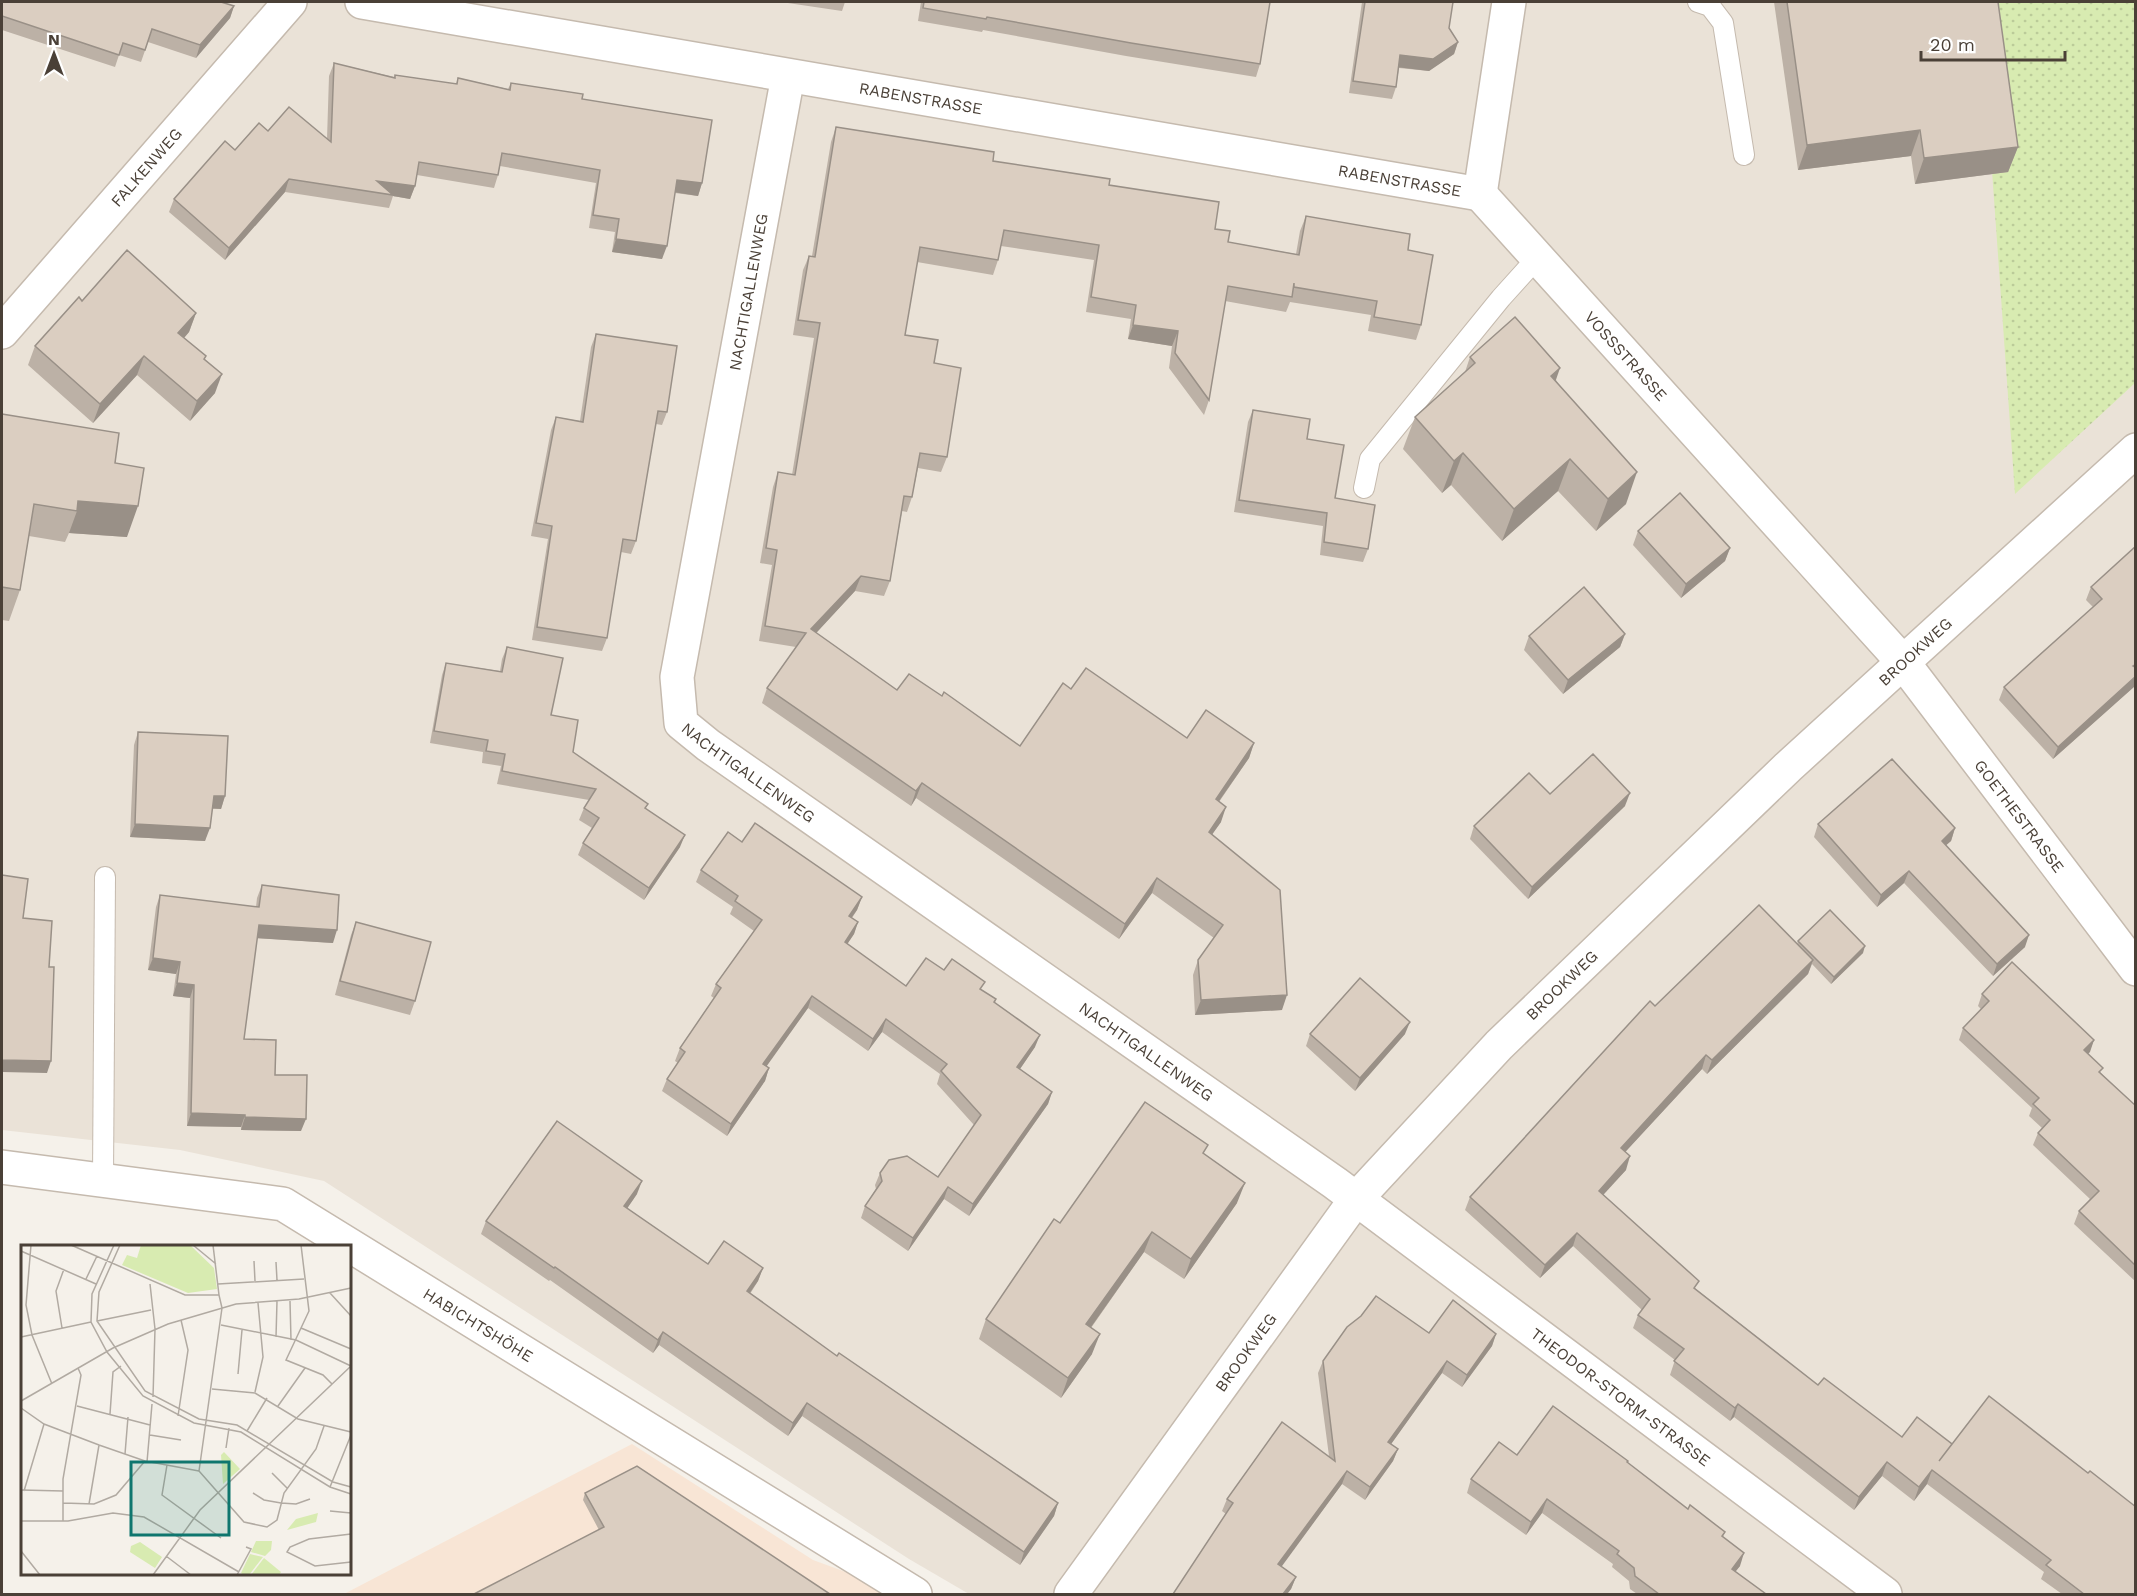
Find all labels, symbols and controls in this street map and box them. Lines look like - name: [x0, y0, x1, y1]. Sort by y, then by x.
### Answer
- north arrow: [24, 24, 84, 84]
- scale bar: [1921, 24, 2065, 62]
- text: N: [48, 30, 60, 49]
- text: 20 m: [1930, 34, 1975, 55]
- street label: RABENSTRASSE: [858, 79, 984, 118]
- street label: FALKENWEG: [107, 124, 186, 211]
- street label: RABENSTRASSE: [1337, 161, 1463, 201]
- street label: NACHTIGALLENWEG: [725, 212, 772, 372]
- street label: VOSSSTRASSE: [1581, 307, 1671, 405]
- street label: BROOKWEG: [1875, 614, 1956, 690]
- street label: NACHTIGALLENWEG: [678, 719, 819, 827]
- street label: GOETHESTRASSE: [1970, 756, 2068, 876]
- street label: BROOKWEG: [1522, 946, 1602, 1024]
- street label: NACHTIGALLENWEG: [1075, 998, 1217, 1105]
- inset map: [21, 1245, 351, 1575]
- street label: HABICHTSHÖHE: [420, 1284, 536, 1366]
- street label: BROOKWEG: [1211, 1310, 1281, 1396]
- street label: THEODOR-STORM-STRASSE: [1527, 1324, 1714, 1470]

